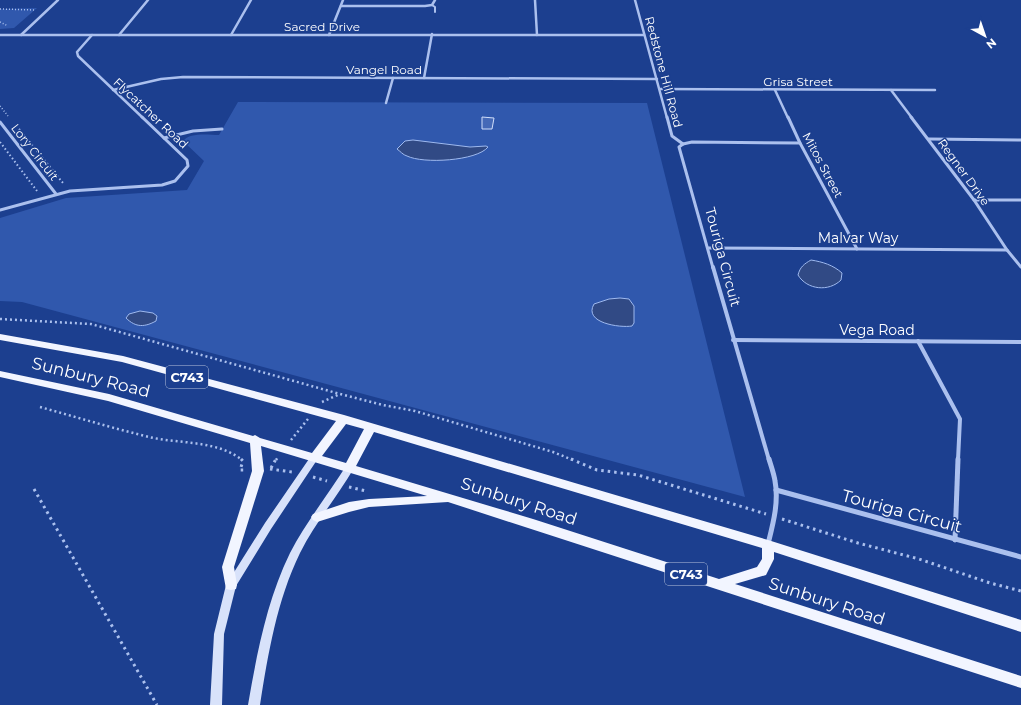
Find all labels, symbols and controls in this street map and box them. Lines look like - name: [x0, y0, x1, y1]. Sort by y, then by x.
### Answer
- street label: Redstone Hill Road: [642, 15, 686, 129]
- north arrow: [965, 16, 1005, 56]
- street label: Sacred Drive: [284, 19, 360, 34]
- text: N: [984, 35, 999, 52]
- street label: Vangel Road: [346, 62, 422, 77]
- street label: Flycatcher Road: [110, 74, 192, 152]
- street label: Grisa Street: [763, 74, 833, 89]
- street label: Lory Circuit: [8, 121, 62, 184]
- street label: Mitos Street: [799, 130, 847, 200]
- street label: Regner Drive: [935, 136, 993, 208]
- street label: Touriga Circuit: [701, 205, 745, 309]
- street label: Malvar Way: [818, 229, 899, 247]
- street label: Vega Road: [839, 321, 915, 339]
- street label: Sunbury Road: [30, 353, 152, 401]
- road number: C743: [166, 366, 208, 388]
- street label: Sunbury Road: [458, 473, 580, 529]
- street label: Touriga Circuit: [840, 485, 964, 537]
- road number: C743: [665, 563, 707, 585]
- street label: Sunbury Road: [766, 573, 888, 629]

